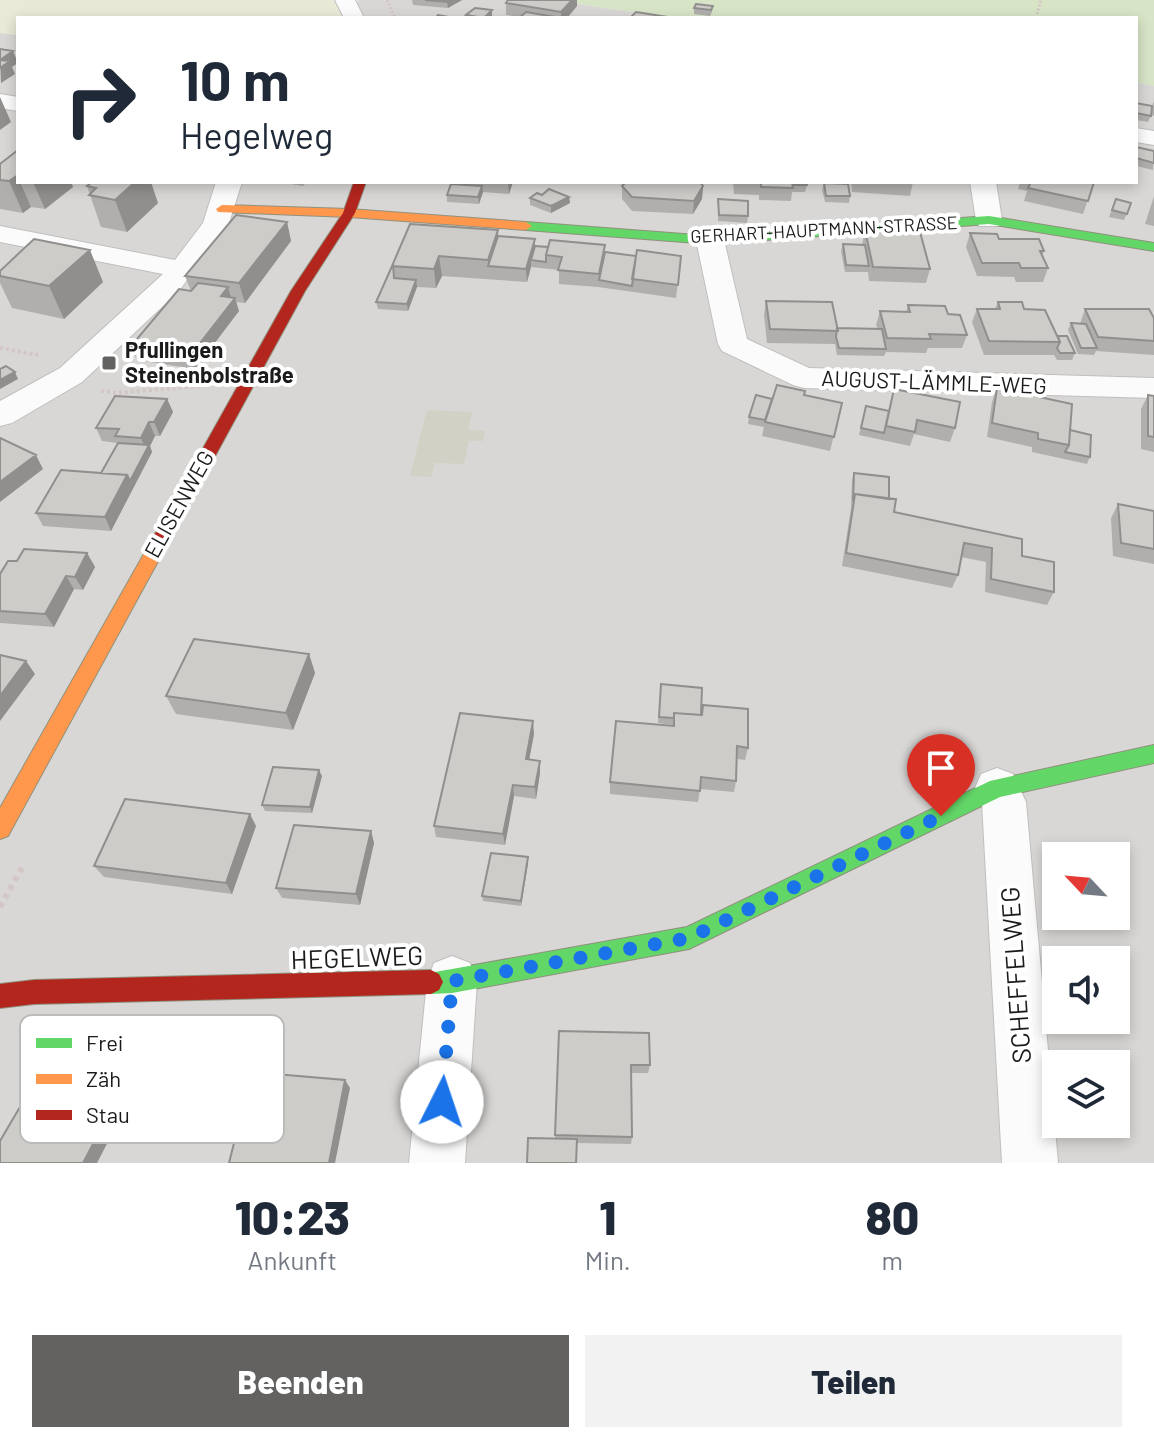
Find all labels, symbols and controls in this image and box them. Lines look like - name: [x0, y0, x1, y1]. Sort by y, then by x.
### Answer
- text: 10 m: [180, 45, 290, 112]
- icon: right: [48, 48, 152, 152]
- text: Hegelweg: [180, 113, 333, 156]
- street label: GERHART-HAUPTMANN-STRASSE: [690, 211, 958, 247]
- place label: Pfullingen Steinenbolstraße: [125, 336, 294, 387]
- marker: Pfullingen Steinenbolstraße: [100, 354, 118, 372]
- street label: AUGUST-LÄMMLE-WEG: [821, 364, 1047, 398]
- street label: ELISENWEG: [138, 445, 218, 562]
- pin: [907, 734, 975, 816]
- icon: arrive: [919, 746, 963, 790]
- north arrow: [1042, 842, 1130, 930]
- map controls: [1042, 842, 1130, 1138]
- street label: SCHEFFELWEG: [993, 886, 1036, 1065]
- street label: HEGELWEG: [290, 939, 424, 974]
- button: sound: [1042, 946, 1130, 1034]
- legend: [20, 1015, 284, 1143]
- text: Frei: [86, 1029, 123, 1055]
- button: layers: [1042, 1050, 1130, 1138]
- position arrow: [400, 1060, 484, 1144]
- text: Zäh: [86, 1065, 121, 1091]
- text: Stau: [86, 1101, 130, 1127]
- text: 10:23: [235, 1187, 350, 1245]
- text: 1: [599, 1187, 616, 1245]
- text: 80: [865, 1187, 919, 1245]
- text: Ankunft: [248, 1244, 337, 1275]
- text: Min.: [585, 1244, 631, 1275]
- text: m: [882, 1244, 903, 1275]
- button: Beenden: [32, 1335, 569, 1427]
- button: Teilen: [585, 1335, 1122, 1427]

